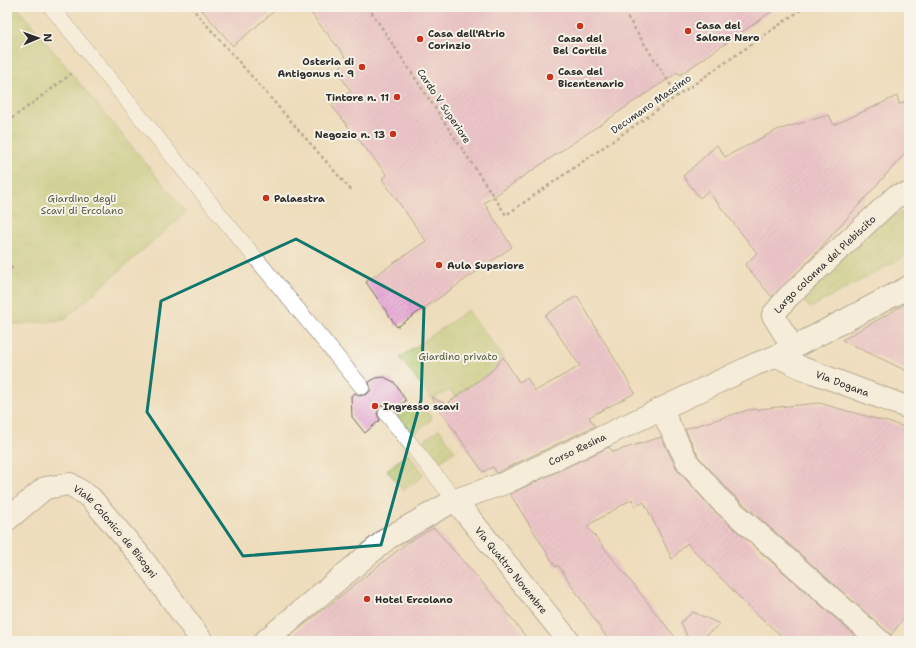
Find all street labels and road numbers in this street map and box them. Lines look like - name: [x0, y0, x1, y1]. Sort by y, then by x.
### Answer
- street label: Cardo V Superiore: [414, 66, 474, 146]
- street label: Decumano Massimo: [608, 71, 694, 137]
- street label: Largo colonna del Plebiscito: [771, 212, 878, 316]
- street label: Via Dogana: [814, 367, 872, 399]
- street label: Corso Resina: [546, 429, 609, 468]
- street label: Viale Colonico de Bisogni: [71, 482, 161, 580]
- street label: Via Quattro Novembre: [472, 524, 551, 617]

